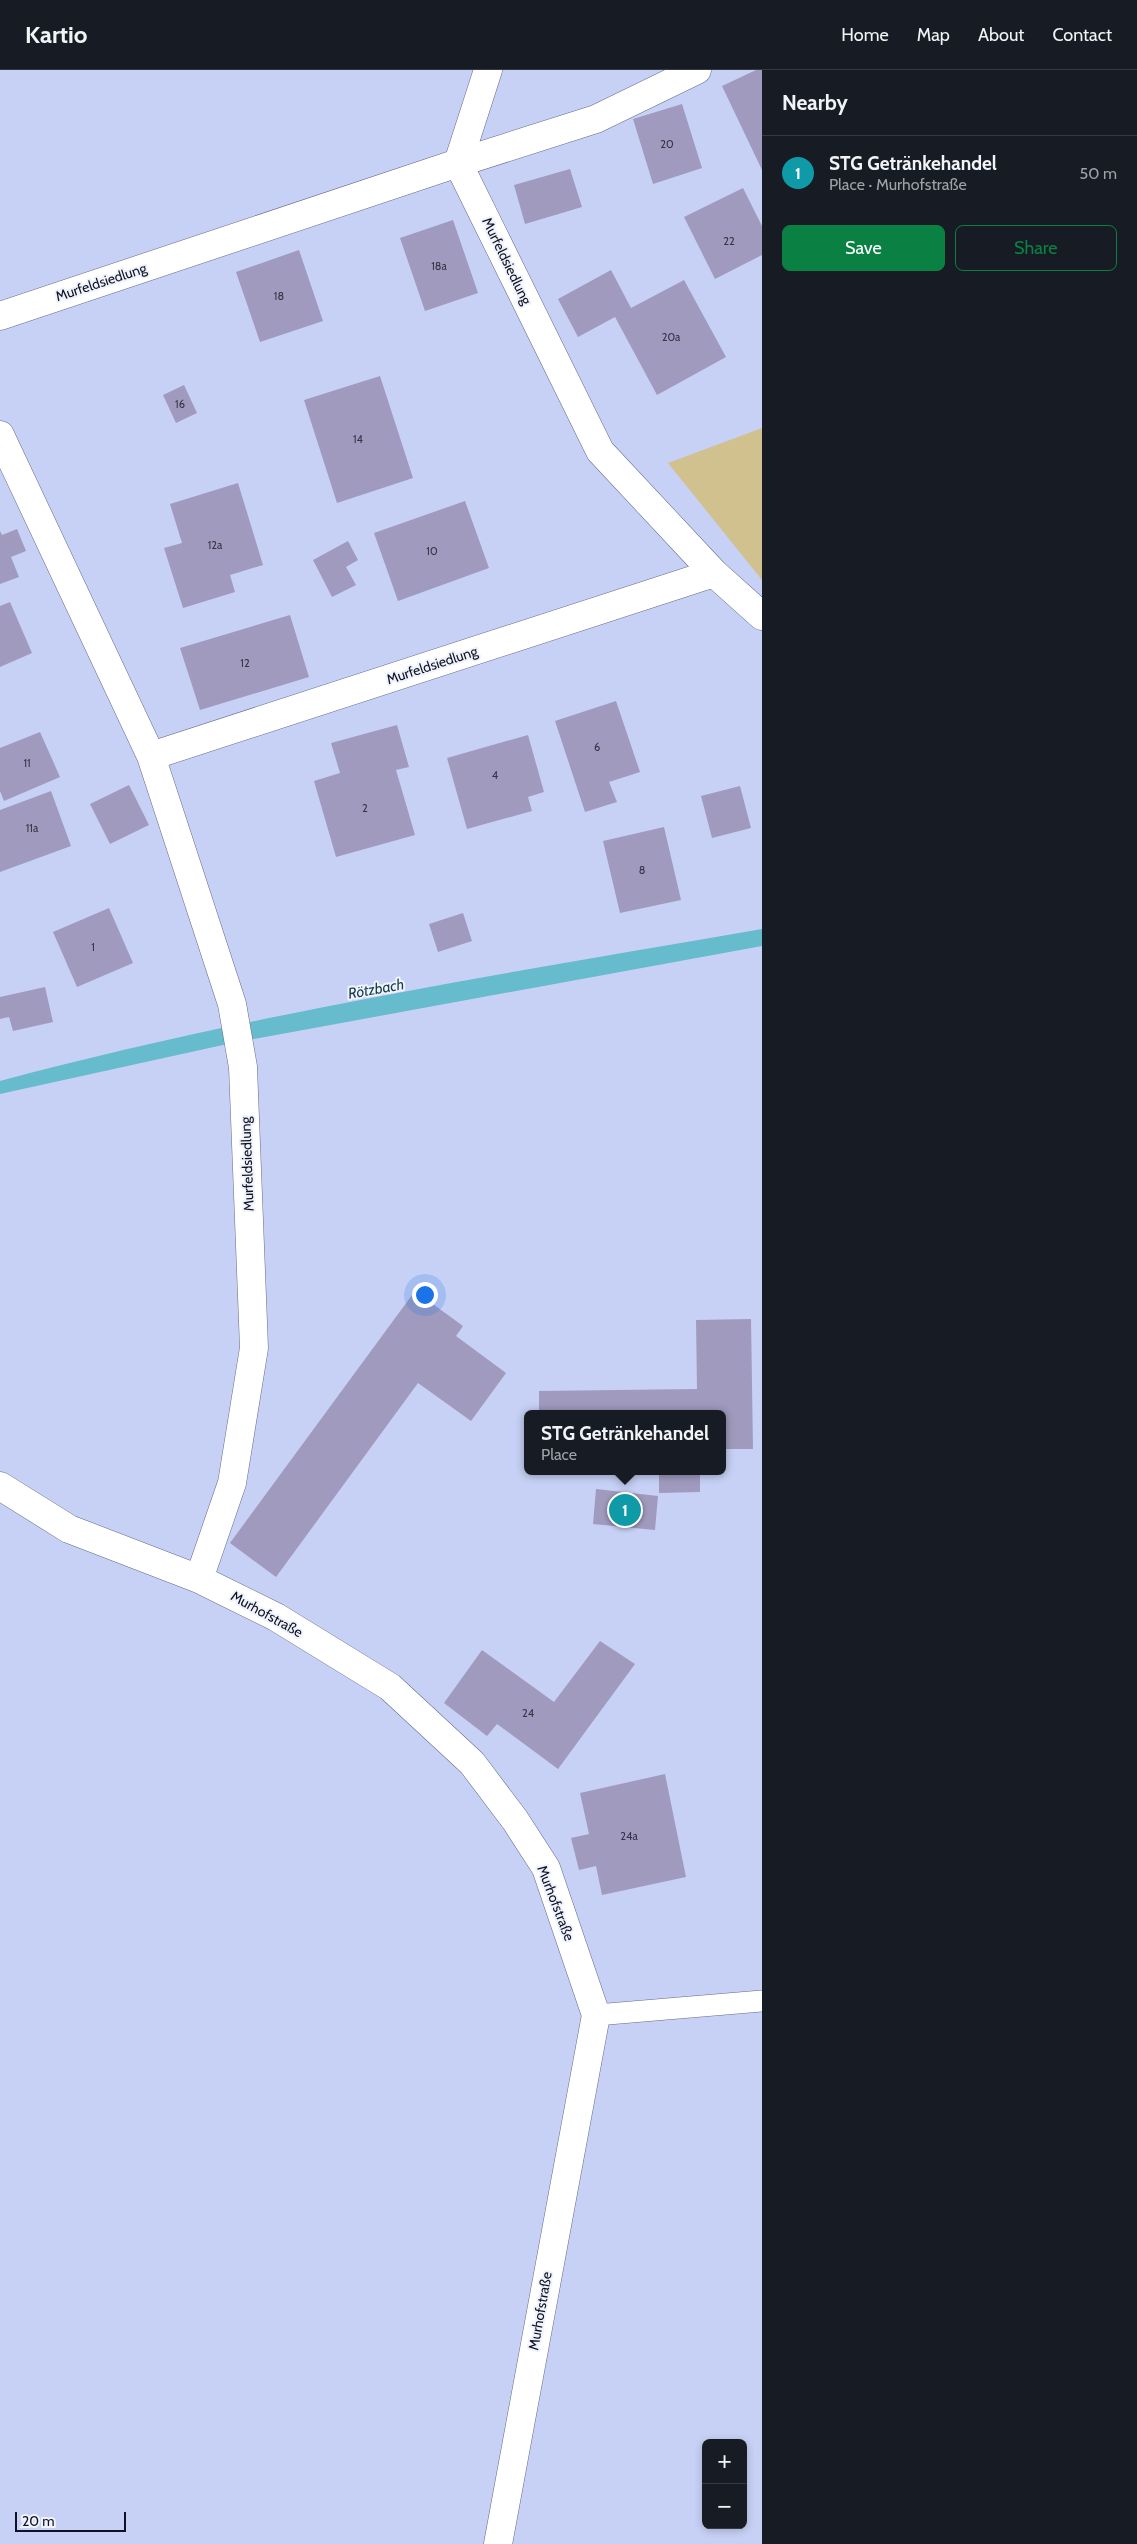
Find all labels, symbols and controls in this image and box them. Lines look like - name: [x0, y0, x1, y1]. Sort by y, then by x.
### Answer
- text: Kartio: [25, 20, 88, 49]
- text: Home: [841, 24, 889, 46]
- text: Map: [917, 24, 950, 46]
- text: About: [978, 24, 1024, 46]
- text: Contact: [1052, 24, 1112, 46]
- text: Nearby: [782, 90, 848, 115]
- house number: 20: [660, 137, 674, 151]
- text: STG Getränkehandel: [829, 152, 997, 175]
- text: 1: [795, 164, 801, 183]
- text: 50 m: [1080, 164, 1117, 183]
- text: Place · Murhofstraße: [829, 175, 967, 194]
- street label: Murfeldsiedlung: [478, 214, 536, 308]
- button: Save: [782, 225, 945, 271]
- button: Share: [955, 225, 1117, 271]
- house number: 22: [723, 234, 735, 248]
- street label: Murfeldsiedlung: [53, 258, 150, 305]
- house number: 18a: [431, 259, 447, 273]
- house number: 18: [274, 289, 284, 303]
- house number: 20a: [662, 330, 681, 344]
- house number: 16: [175, 397, 185, 411]
- house number: 14: [353, 432, 364, 446]
- house number: 12a: [208, 538, 223, 552]
- house number: 10: [426, 544, 438, 558]
- street label: Murfeldsiedlung: [384, 641, 481, 688]
- house number: 12: [240, 656, 250, 670]
- house number: 6: [594, 740, 600, 754]
- house number: 11: [23, 756, 31, 770]
- house number: 4: [492, 768, 499, 782]
- house number: 2: [362, 801, 368, 815]
- house number: 11a: [26, 821, 39, 835]
- house number: 8: [639, 863, 645, 877]
- house number: 1: [91, 940, 95, 954]
- water label: Rötzbach: [347, 975, 405, 1003]
- street label: Murfeldsiedlung: [236, 1115, 258, 1212]
- your location: [412, 1282, 438, 1308]
- popup: [524, 1410, 726, 1475]
- text: STG Getränkehandel: [541, 1422, 709, 1445]
- text: Place: [541, 1445, 577, 1464]
- pin: 1: [609, 1491, 641, 1529]
- street label: Murhofstraße: [228, 1587, 306, 1641]
- house number: 24: [522, 1706, 535, 1720]
- house number: 24a: [620, 1829, 638, 1843]
- street label: Murhofstraße: [533, 1863, 579, 1943]
- street label: Murhofstraße: [524, 2270, 556, 2352]
- map controls: [702, 2439, 747, 2529]
- button: +: [702, 2439, 747, 2484]
- button: −: [702, 2484, 747, 2529]
- scale bar: [15, 2509, 126, 2532]
- text: 20 m: [22, 2512, 55, 2530]

